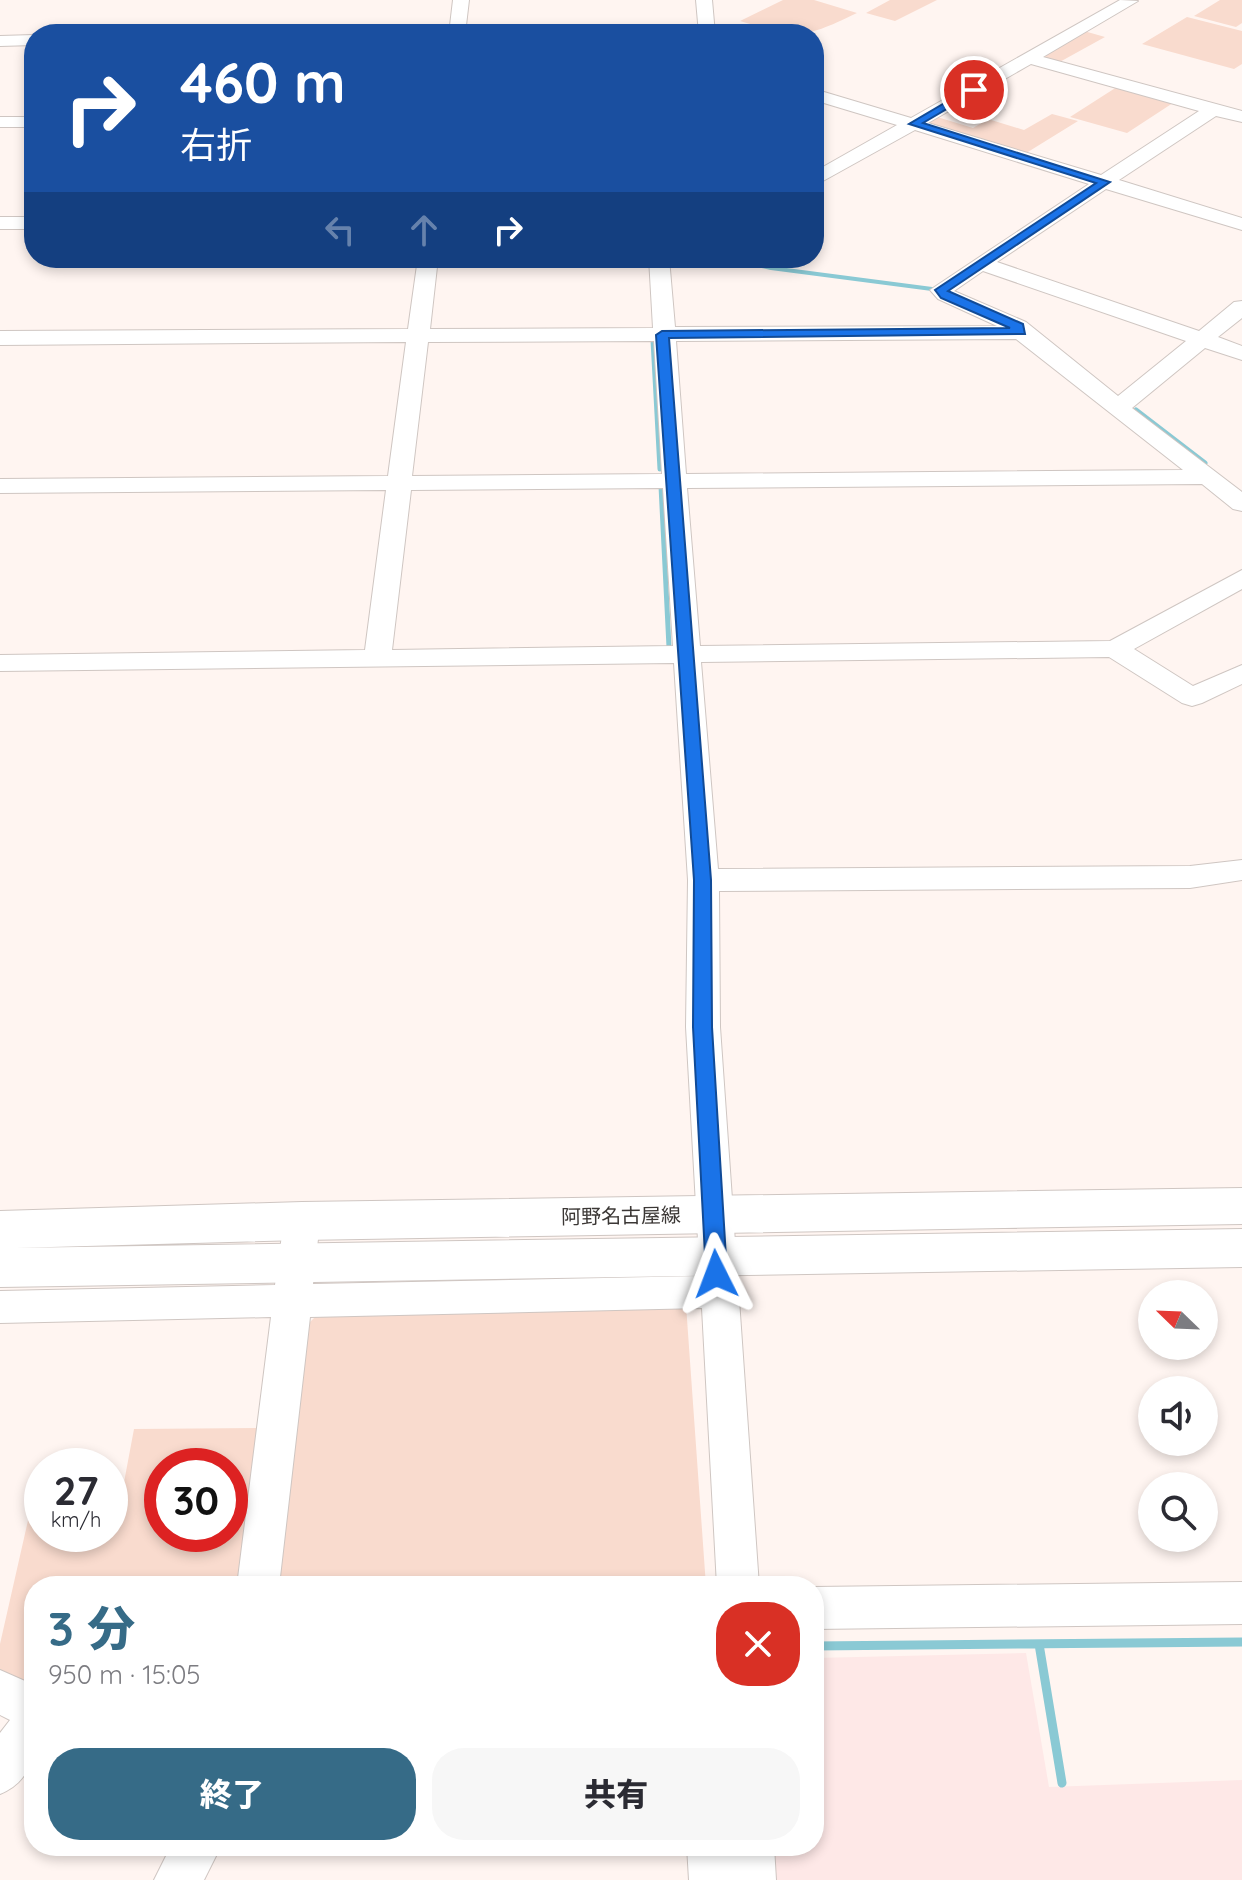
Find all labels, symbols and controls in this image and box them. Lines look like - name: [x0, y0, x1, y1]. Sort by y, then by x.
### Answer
- text: 460 m: [180, 47, 346, 117]
- icon: right: [48, 56, 152, 160]
- pin: [940, 56, 1008, 124]
- icon: arrive: [952, 68, 996, 112]
- text: 右折: [180, 122, 252, 167]
- icon: left: [318, 208, 362, 252]
- icon: ahead: [402, 208, 446, 252]
- icon: right: [486, 208, 530, 252]
- street label: 阿野名古屋線: [561, 1202, 681, 1229]
- position arrow: [674, 1232, 758, 1316]
- north arrow: [1138, 1280, 1218, 1360]
- map controls: [1138, 1280, 1218, 1552]
- button: sound: [1138, 1376, 1218, 1456]
- speed limit sign: 30: [144, 1448, 248, 1552]
- text: 27: [54, 1465, 98, 1515]
- button: search: [1138, 1472, 1218, 1552]
- text: km/h: [51, 1507, 101, 1532]
- text: 3 分: [48, 1598, 135, 1658]
- button: close: [716, 1602, 800, 1686]
- text: 950 m · 15:05: [48, 1658, 201, 1691]
- button: 終了: [48, 1748, 416, 1840]
- button: 共有: [432, 1748, 800, 1840]

